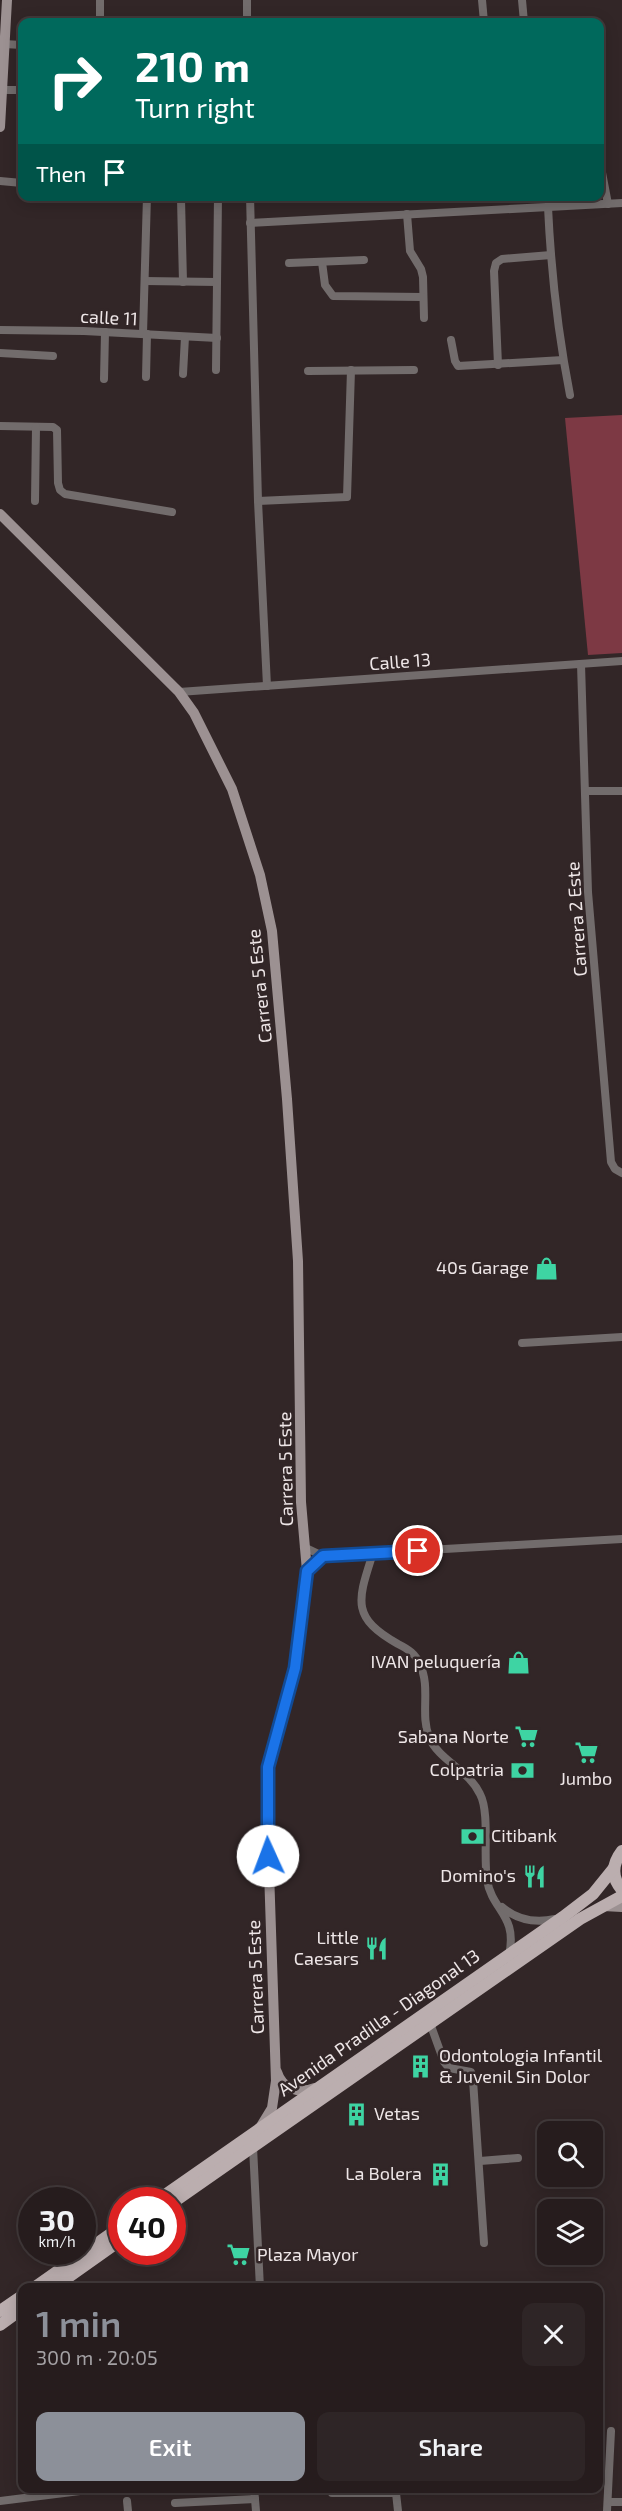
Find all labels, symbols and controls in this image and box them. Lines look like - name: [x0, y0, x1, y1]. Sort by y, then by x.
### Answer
- text: 210 m: [135, 40, 250, 90]
- icon: right: [36, 42, 114, 120]
- text: Turn right: [135, 91, 255, 123]
- icon: arrive: [98, 156, 131, 189]
- text: Then: [36, 160, 86, 186]
- street label: calle 11: [80, 305, 138, 329]
- street label: Calle 13: [368, 648, 431, 674]
- street label: Carrera 2 Este: [561, 861, 591, 977]
- street label: Carrera 5 Este: [242, 928, 276, 1044]
- shop icon: 40s Garage: [534, 1255, 560, 1281]
- place label: 40s Garage: [436, 1256, 529, 1278]
- street label: Carrera 5 Este: [273, 1412, 297, 1526]
- pin: [392, 1525, 443, 1576]
- icon: arrive: [401, 1534, 434, 1567]
- shop icon: IVAN peluquería: [506, 1649, 532, 1675]
- place label: IVAN peluquería: [371, 1650, 501, 1672]
- supermarket icon: Sabana Norte: [514, 1724, 540, 1750]
- place label: Sabana Norte: [398, 1725, 509, 1747]
- supermarket icon: Jumbo: [573, 1740, 599, 1766]
- bank icon: Colpatria: [509, 1757, 535, 1783]
- place label: Colpatria: [429, 1758, 504, 1780]
- place label: Jumbo: [560, 1767, 612, 1789]
- bank icon: Citibank: [460, 1823, 486, 1849]
- position arrow: [236, 1824, 300, 1888]
- place label: Citibank: [491, 1824, 557, 1846]
- restaurant icon: Domino's: [521, 1863, 547, 1889]
- place label: Domino's: [440, 1864, 516, 1886]
- street label: Carrera 5 Este: [242, 1919, 268, 2035]
- place label: Little Caesars: [294, 1926, 359, 1969]
- restaurant icon: Little Caesars: [364, 1935, 390, 1961]
- street label: Avenida Pradilla - Diagonal 13: [273, 1944, 484, 2100]
- place label: Odontologia Infantil & Juvenil Sin Dolor: [439, 2044, 603, 2087]
- building icon: Odontologia Infantil & Juvenil Sin Dolor: [408, 2053, 434, 2079]
- building icon: Vetas: [343, 2101, 369, 2127]
- place label: Vetas: [374, 2102, 420, 2124]
- map controls: [537, 2121, 603, 2265]
- button: search: [537, 2121, 603, 2187]
- building icon: La Bolera: [427, 2161, 453, 2187]
- place label: La Bolera: [345, 2162, 422, 2184]
- speed limit sign: 40: [108, 2187, 186, 2265]
- button: layers: [537, 2199, 603, 2265]
- text: 30: [39, 2201, 75, 2237]
- text: km/h: [38, 2232, 76, 2250]
- supermarket icon: Plaza Mayor: [226, 2242, 252, 2268]
- place label: Plaza Mayor: [257, 2243, 358, 2265]
- text: 1 min: [36, 2301, 121, 2344]
- button: close: [522, 2303, 585, 2366]
- text: 300 m · 20:05: [36, 2345, 158, 2369]
- button: Exit: [36, 2412, 305, 2481]
- button: Share: [317, 2412, 585, 2481]

